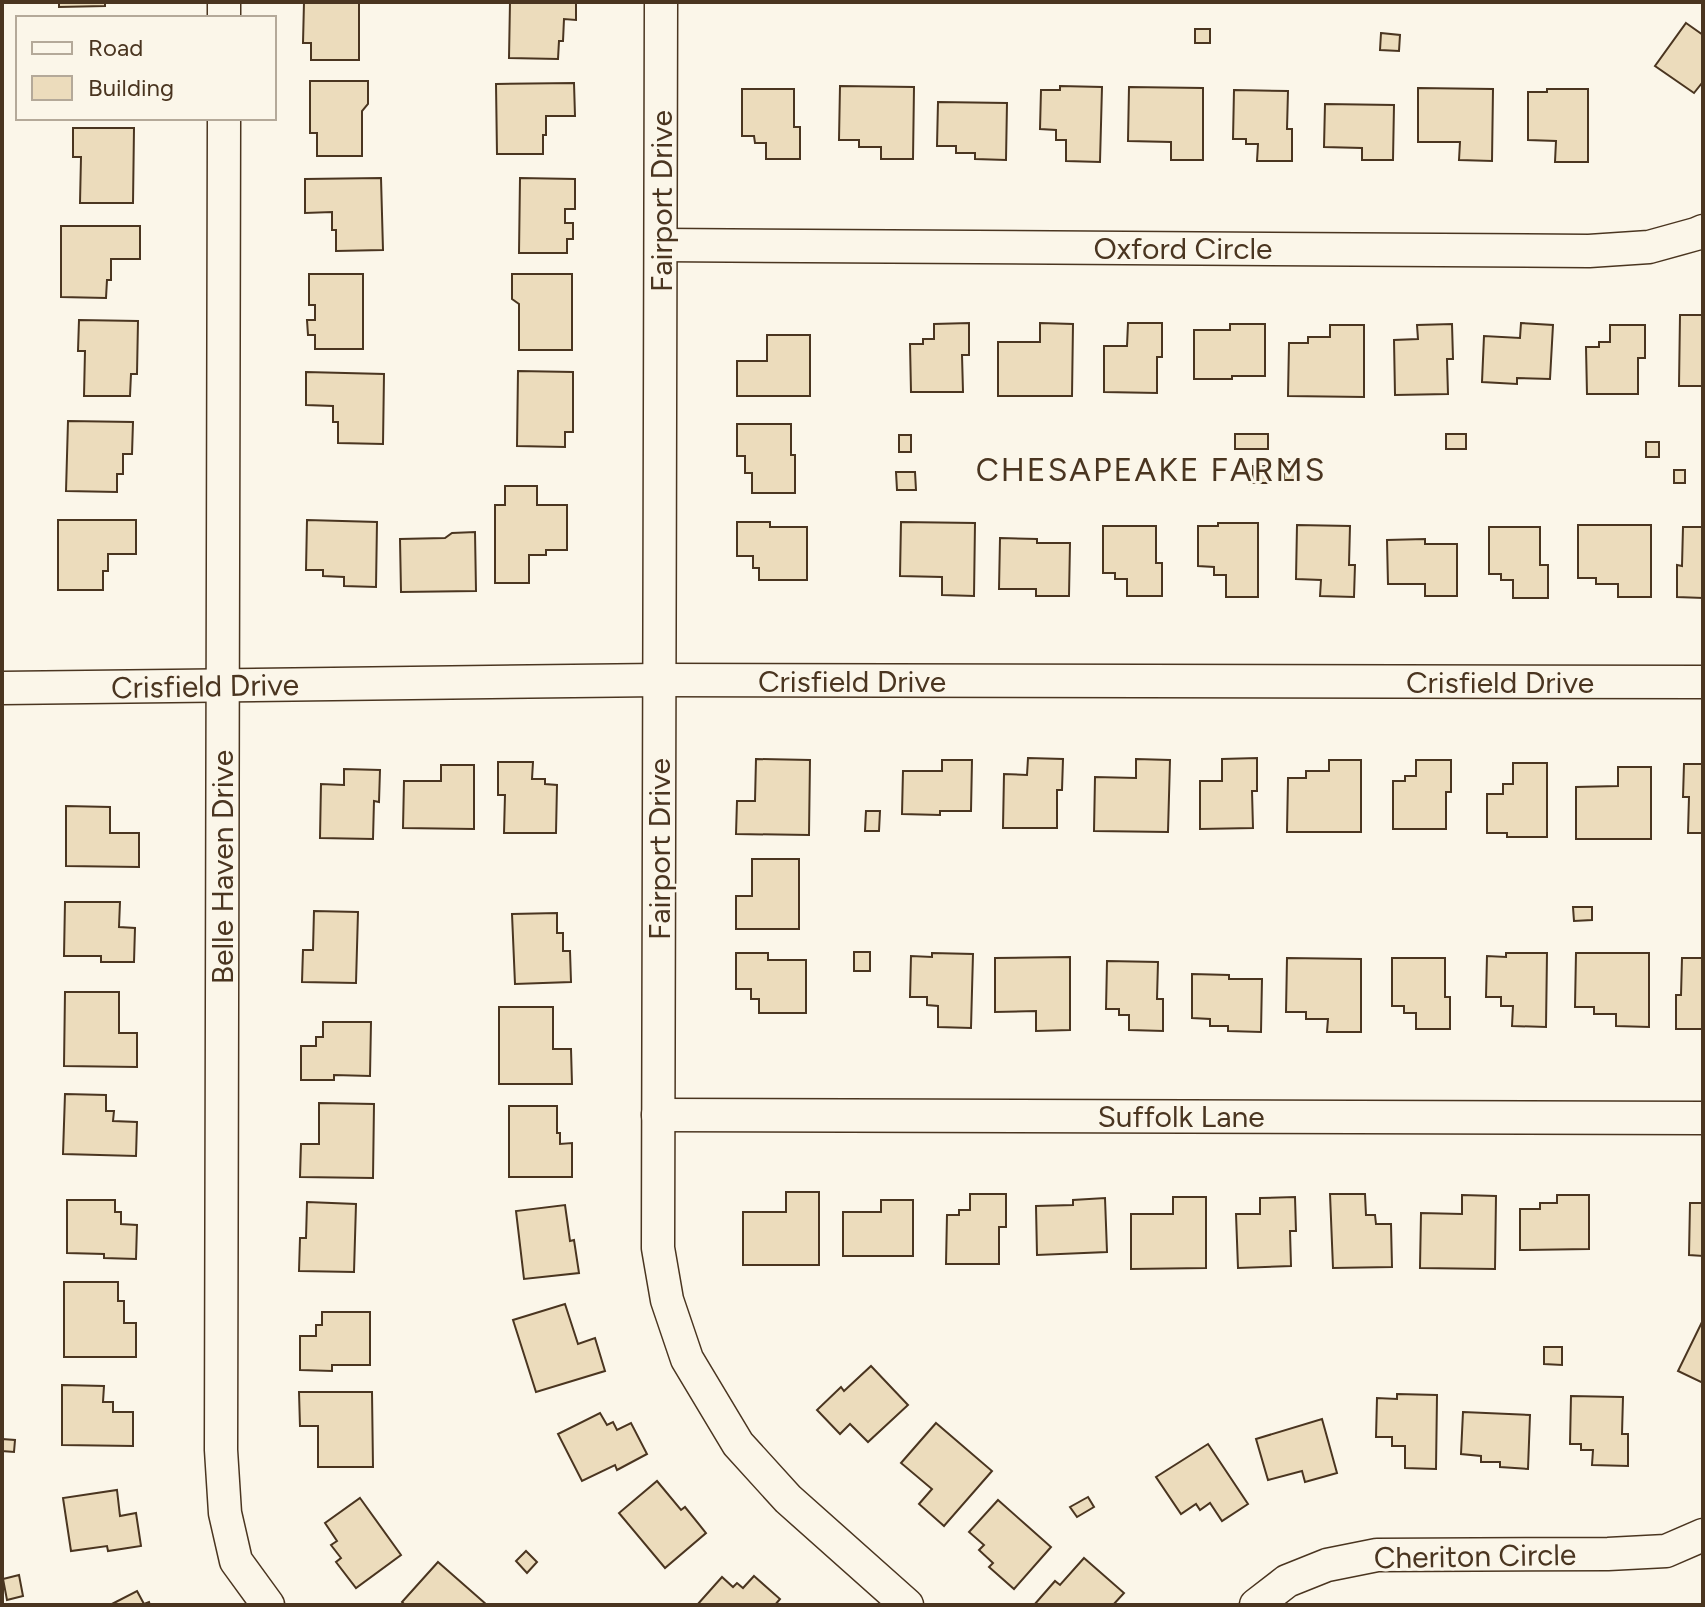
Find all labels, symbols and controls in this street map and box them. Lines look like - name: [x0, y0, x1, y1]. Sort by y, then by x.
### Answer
- legend: [16, 16, 276, 120]
- text: Road: [88, 33, 143, 62]
- text: Building: [88, 73, 174, 102]
- street label: Fairport Drive: [643, 110, 680, 292]
- street label: Oxford Circle: [1094, 230, 1272, 267]
- district label: CHESAPEAKE FARMS: [976, 451, 1326, 489]
- street label: Crisfield Drive: [758, 663, 946, 700]
- street label: Crisfield Drive: [1406, 664, 1594, 701]
- street label: Crisfield Drive: [111, 666, 299, 706]
- street label: Belle Haven Drive: [204, 750, 241, 984]
- street label: Fairport Drive: [641, 758, 678, 940]
- street label: Suffolk Lane: [1097, 1098, 1265, 1135]
- street label: Cheriton Circle: [1373, 1536, 1577, 1576]

